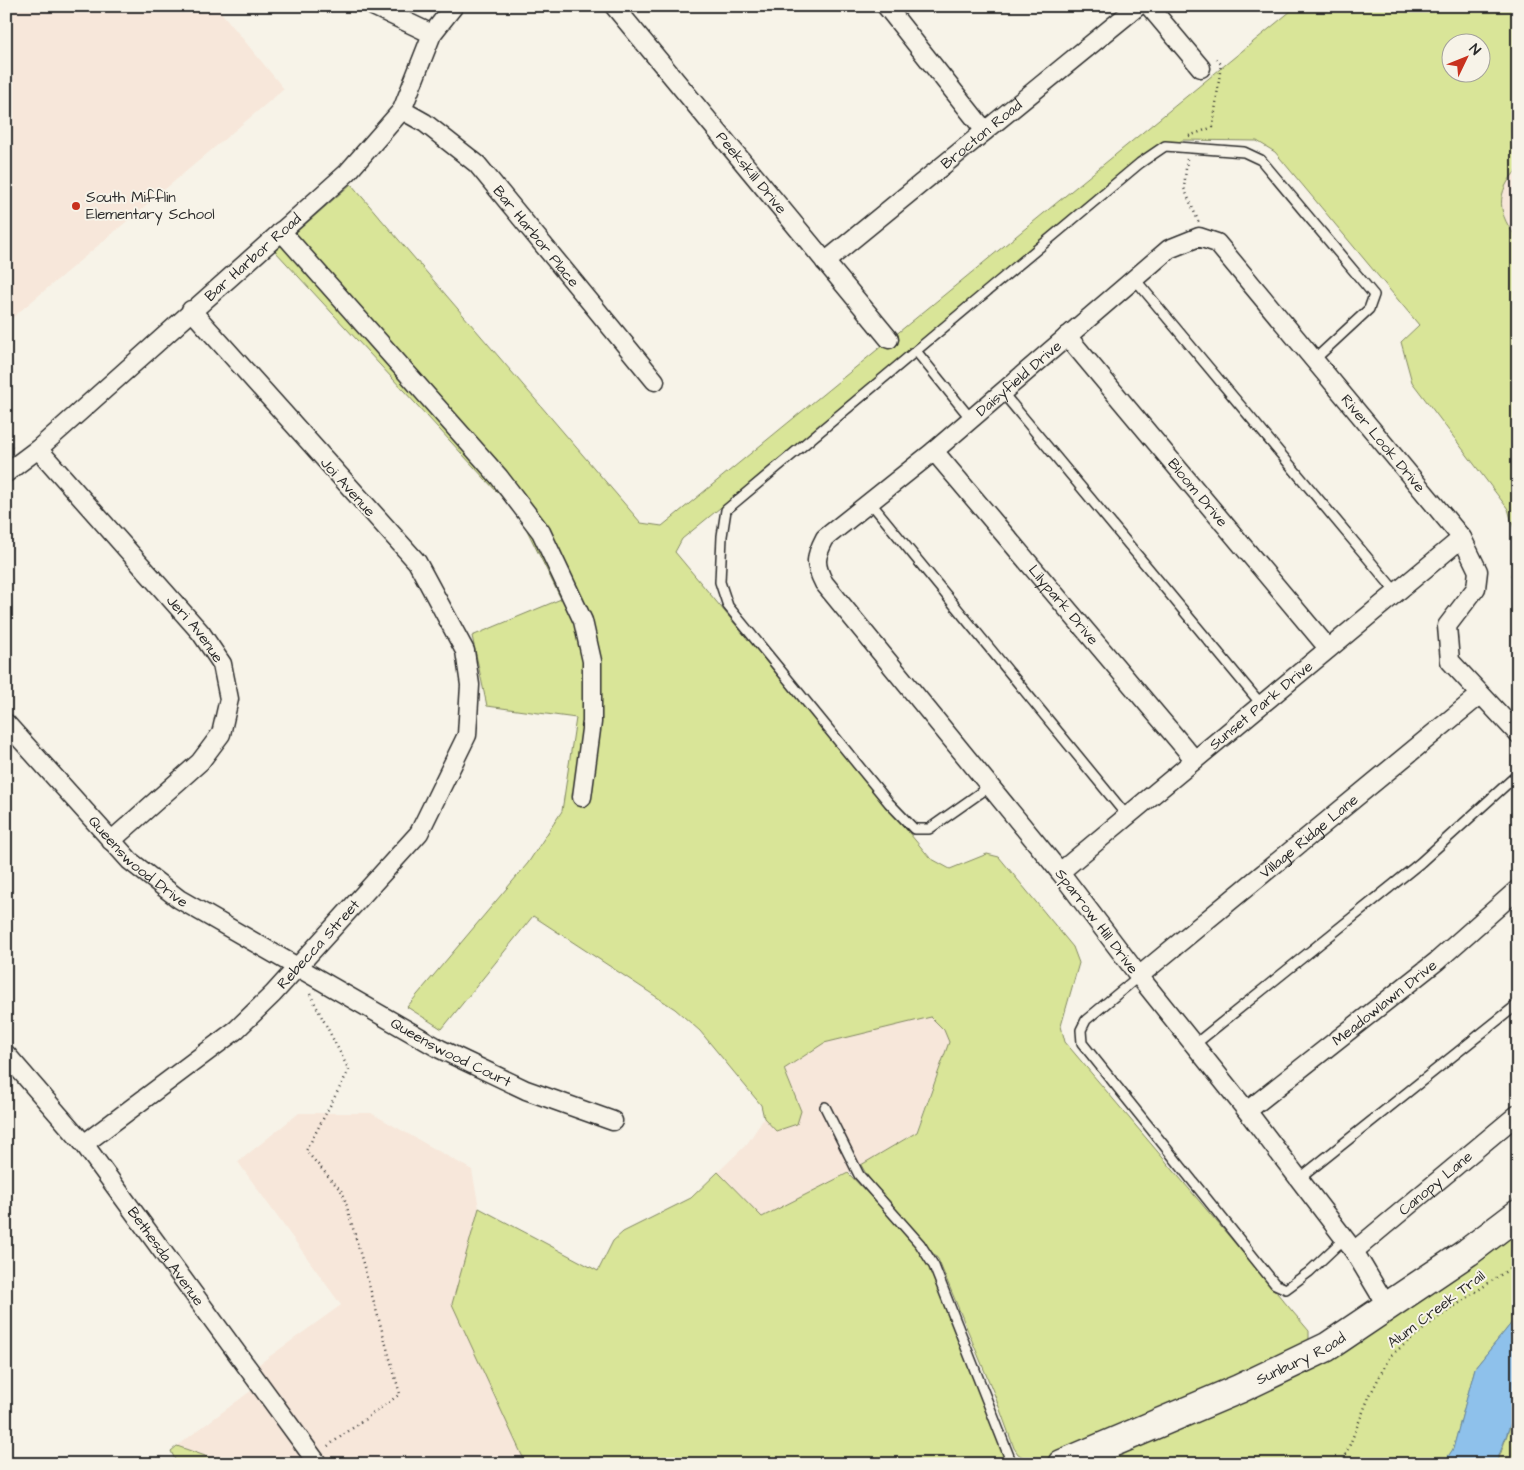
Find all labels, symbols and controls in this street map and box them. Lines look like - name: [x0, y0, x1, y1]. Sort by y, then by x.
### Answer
- north arrow: [1442, 32, 1492, 82]
- text: N: [1464, 40, 1485, 60]
- street label: Brocton Road: [937, 95, 1027, 174]
- street label: Peekskill Drive: [711, 127, 791, 218]
- street label: Bar Harbor Place: [488, 181, 584, 292]
- place label: South Mifflin Elementary School: [86, 187, 215, 226]
- marker: South Mifflin Elementary School: [70, 200, 82, 212]
- street label: Bar Harbor Road: [200, 208, 306, 306]
- street label: Daisyfield Drive: [971, 336, 1066, 422]
- street label: River Look Drive: [1336, 390, 1430, 497]
- street label: Joi Avenue: [315, 453, 380, 522]
- street label: Bloom Drive: [1163, 454, 1232, 532]
- street label: Lilypark Drive: [1023, 560, 1103, 650]
- street label: Jeri Avenue: [161, 591, 228, 667]
- street label: Sunset Park Drive: [1205, 656, 1318, 755]
- street label: Village Ridge Lane: [1255, 790, 1363, 883]
- street label: Queenswood Drive: [83, 811, 192, 913]
- street label: Sparrow Hill Drive: [1050, 864, 1143, 978]
- street label: Rebecca Street: [272, 895, 365, 994]
- street label: Meadowlawn Drive: [1328, 955, 1442, 1051]
- street label: Queenswood Court: [387, 1013, 515, 1093]
- street label: Canopy Lane: [1394, 1146, 1477, 1220]
- street label: Bethesda Avenue: [122, 1203, 209, 1310]
- street label: Alum Creek Trail: [1383, 1266, 1490, 1353]
- street label: Sunbury Road: [1253, 1327, 1350, 1390]

